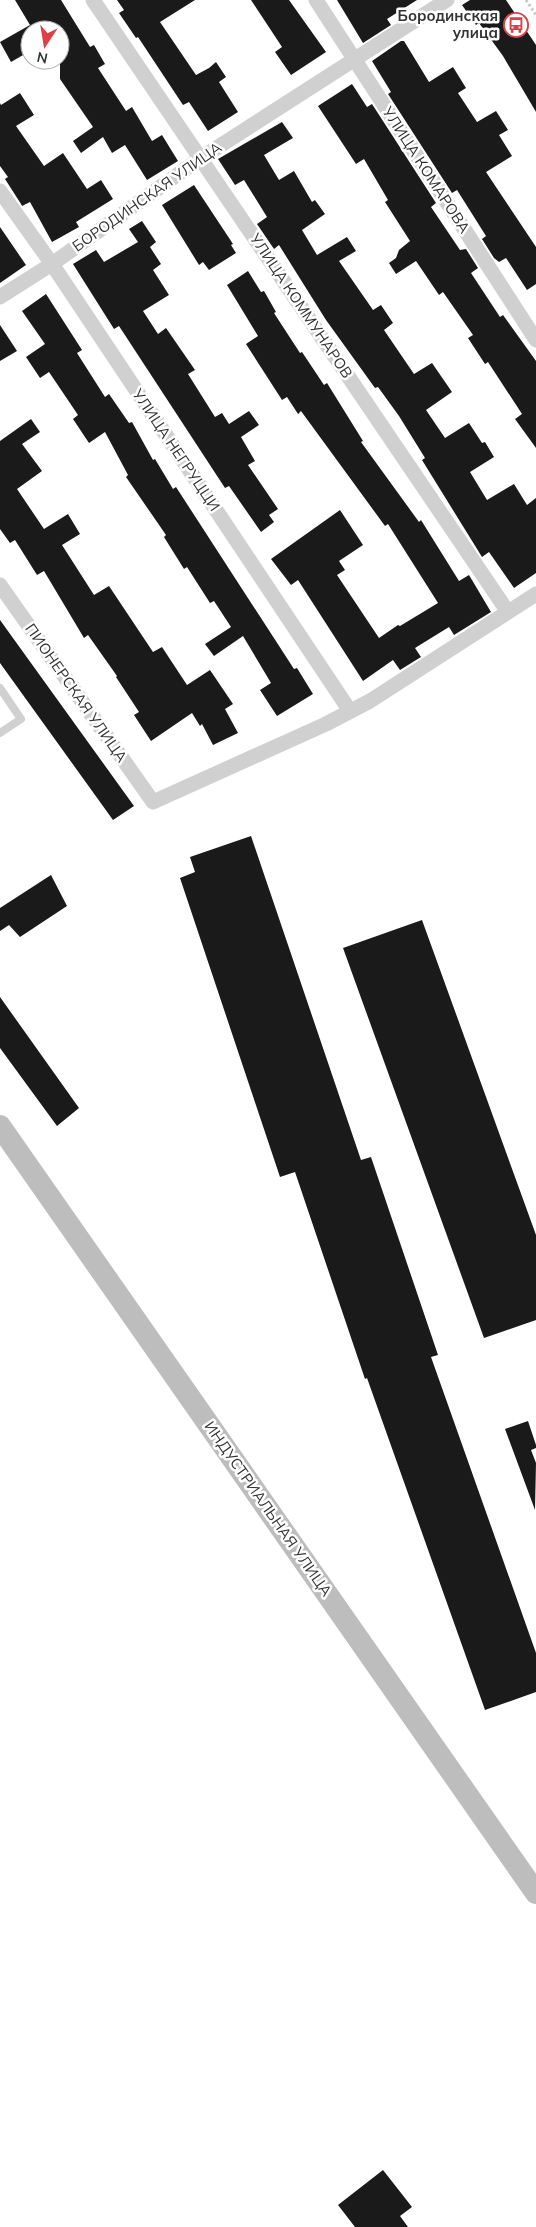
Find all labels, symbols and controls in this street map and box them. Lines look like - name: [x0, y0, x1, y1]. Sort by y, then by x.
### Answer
- place label: Бородинская улица: [398, 6, 498, 42]
- bus stop icon: Бородинская улица: [503, 12, 529, 38]
- north arrow: [20, 20, 70, 70]
- text: N: [35, 48, 49, 68]
- street label: УЛИЦА КОМАРОВА: [378, 102, 474, 237]
- street label: БОРОДИНСКАЯ УЛИЦА: [68, 138, 225, 255]
- street label: УЛИЦА КОММУНАРОВ: [245, 229, 357, 382]
- street label: УЛИЦА НЕГРУЦЦИ: [128, 384, 224, 514]
- street label: ПИОНЕРСКАЯ УЛИЦА: [21, 620, 132, 766]
- street label: ИНДУСТРИАЛЬНАЯ УЛИЦА: [201, 1418, 336, 1600]

